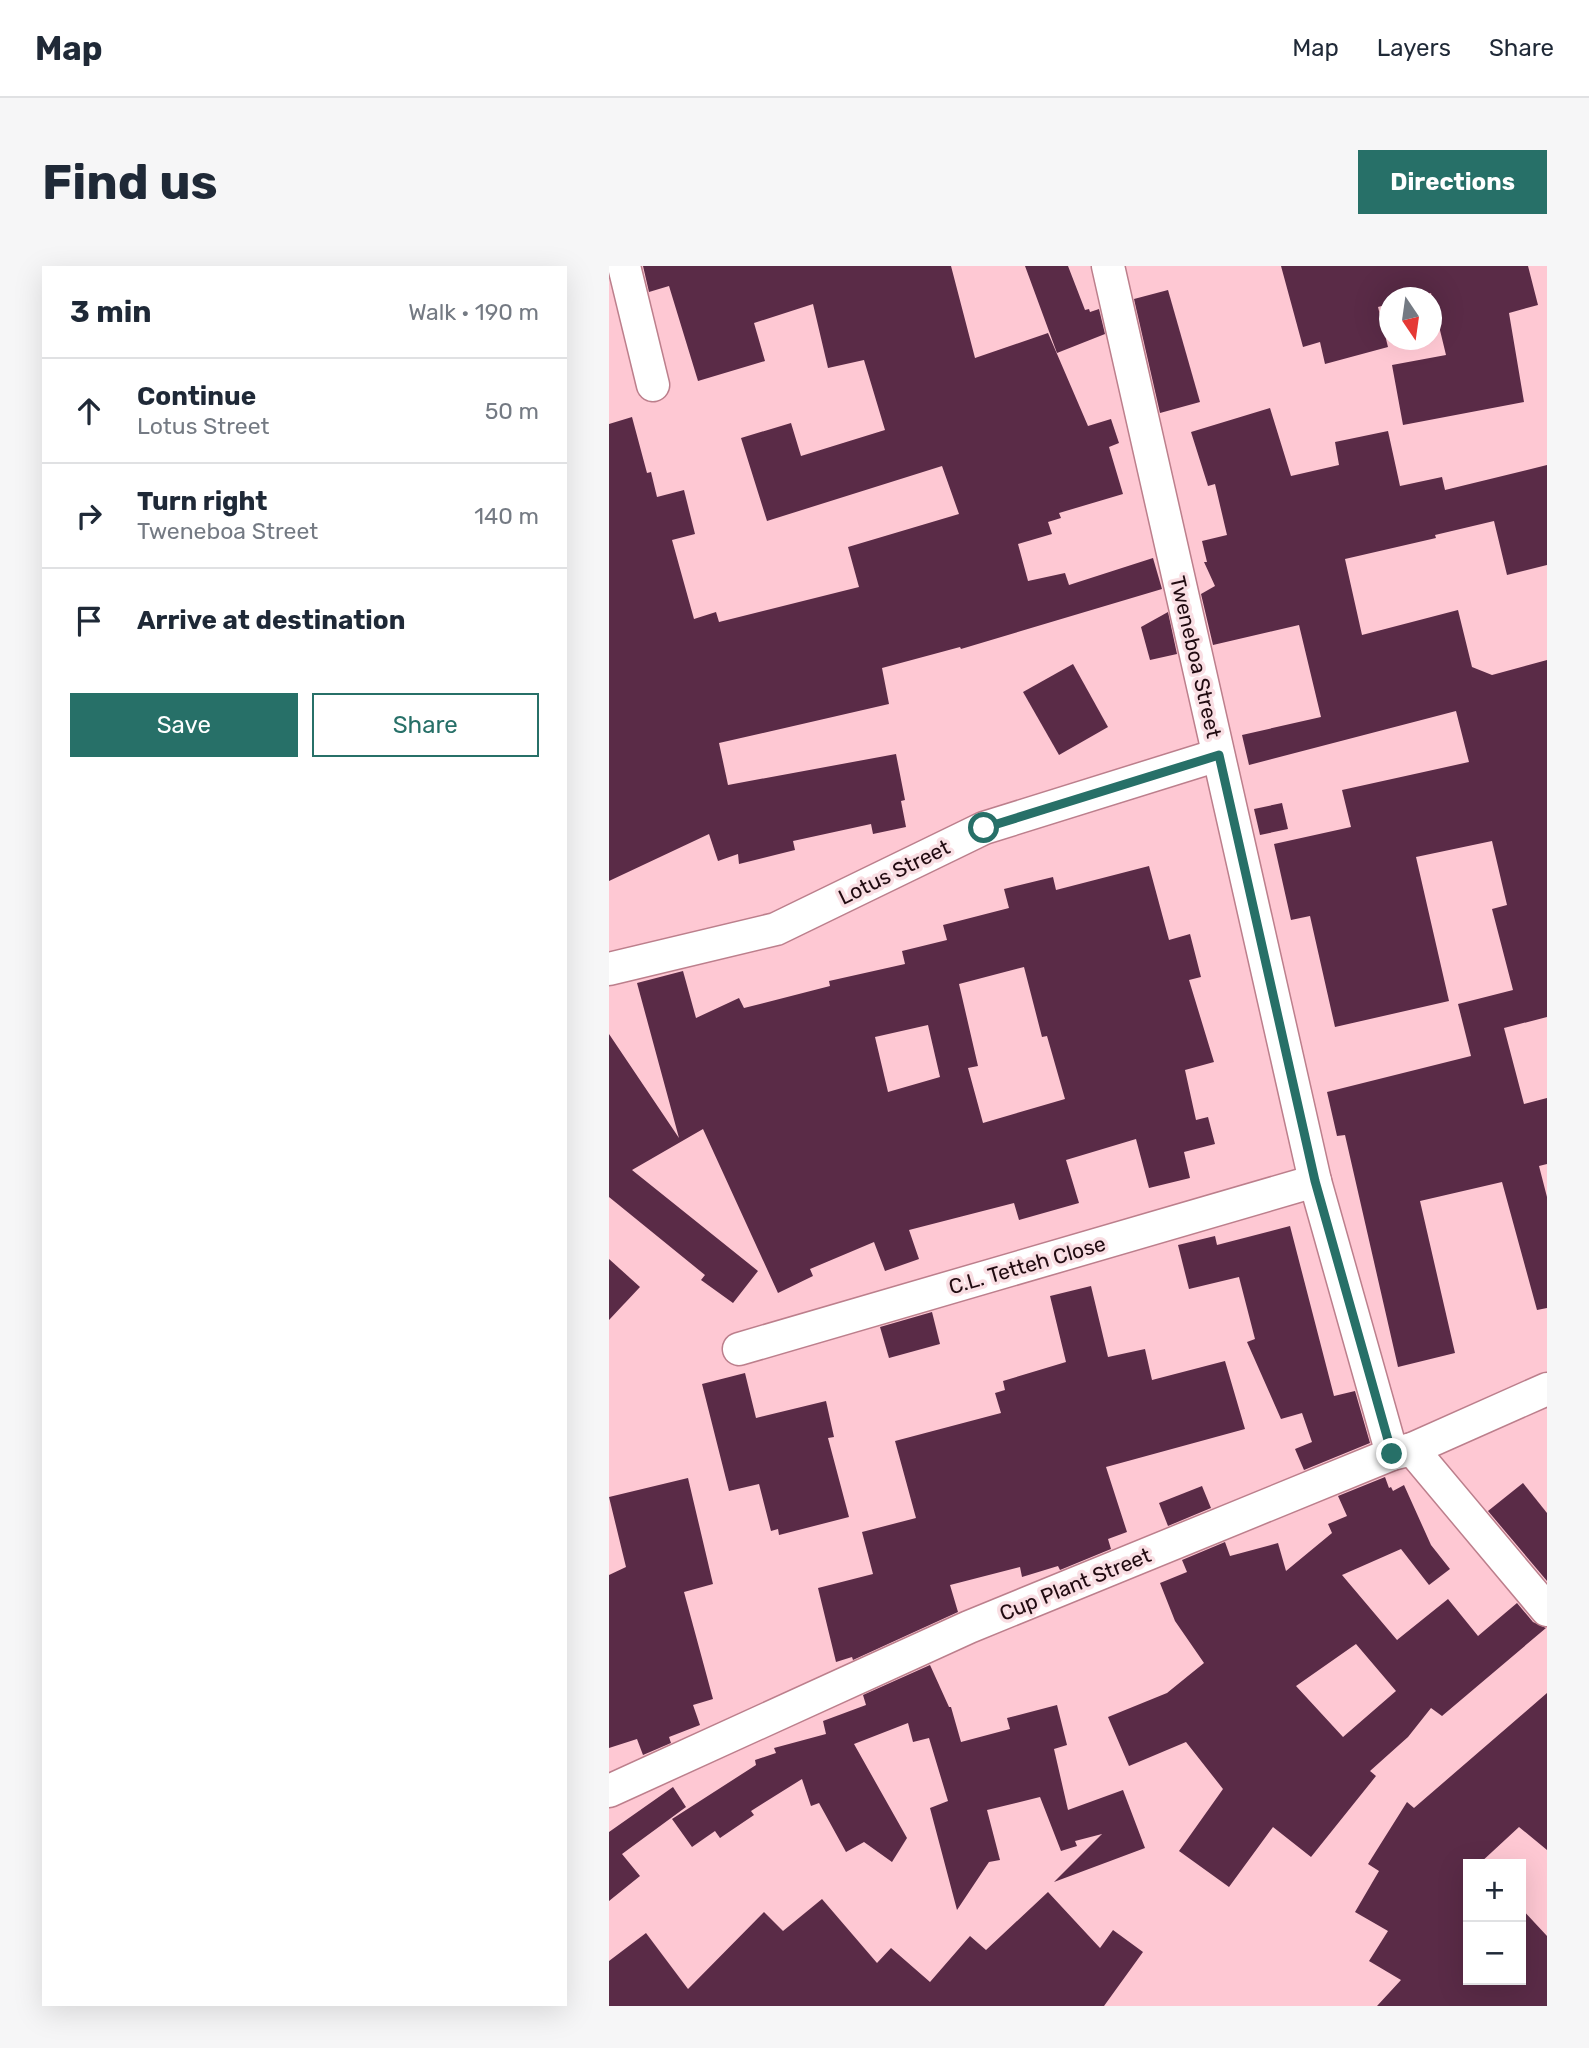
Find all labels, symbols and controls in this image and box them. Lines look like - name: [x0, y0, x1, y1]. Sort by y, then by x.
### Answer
- text: Map: [35, 29, 103, 68]
- text: Map: [1292, 34, 1339, 62]
- text: Layers: [1377, 34, 1451, 62]
- text: Share: [1489, 34, 1554, 62]
- button: Directions: [1358, 150, 1547, 214]
- text: Find us: [42, 153, 218, 211]
- north arrow: [1379, 287, 1442, 350]
- text: 3 min: [70, 294, 152, 330]
- text: Walk · 190 m: [408, 298, 539, 326]
- text: Continue: [137, 381, 256, 412]
- icon: ahead: [70, 392, 108, 430]
- text: 50 m: [485, 397, 539, 425]
- text: Lotus Street: [137, 412, 270, 440]
- text: Turn right: [137, 486, 267, 517]
- icon: right: [70, 497, 108, 535]
- text: 140 m: [474, 502, 539, 530]
- text: Tweneboa Street: [137, 517, 318, 545]
- street label: Tweneboa Street: [1165, 574, 1227, 740]
- icon: arrive: [70, 602, 108, 640]
- text: Arrive at destination: [137, 605, 405, 636]
- button: Save: [70, 693, 298, 757]
- button: Share: [312, 693, 539, 757]
- route start: [968, 812, 999, 843]
- street label: Lotus Street: [834, 834, 954, 910]
- street label: C.L. Tetteh Close: [946, 1231, 1108, 1299]
- route end: [1376, 1438, 1407, 1469]
- street label: Cup Plant Street: [996, 1542, 1154, 1626]
- map controls: [1463, 1859, 1526, 1985]
- button: +: [1463, 1859, 1526, 1922]
- button: −: [1463, 1922, 1526, 1985]

